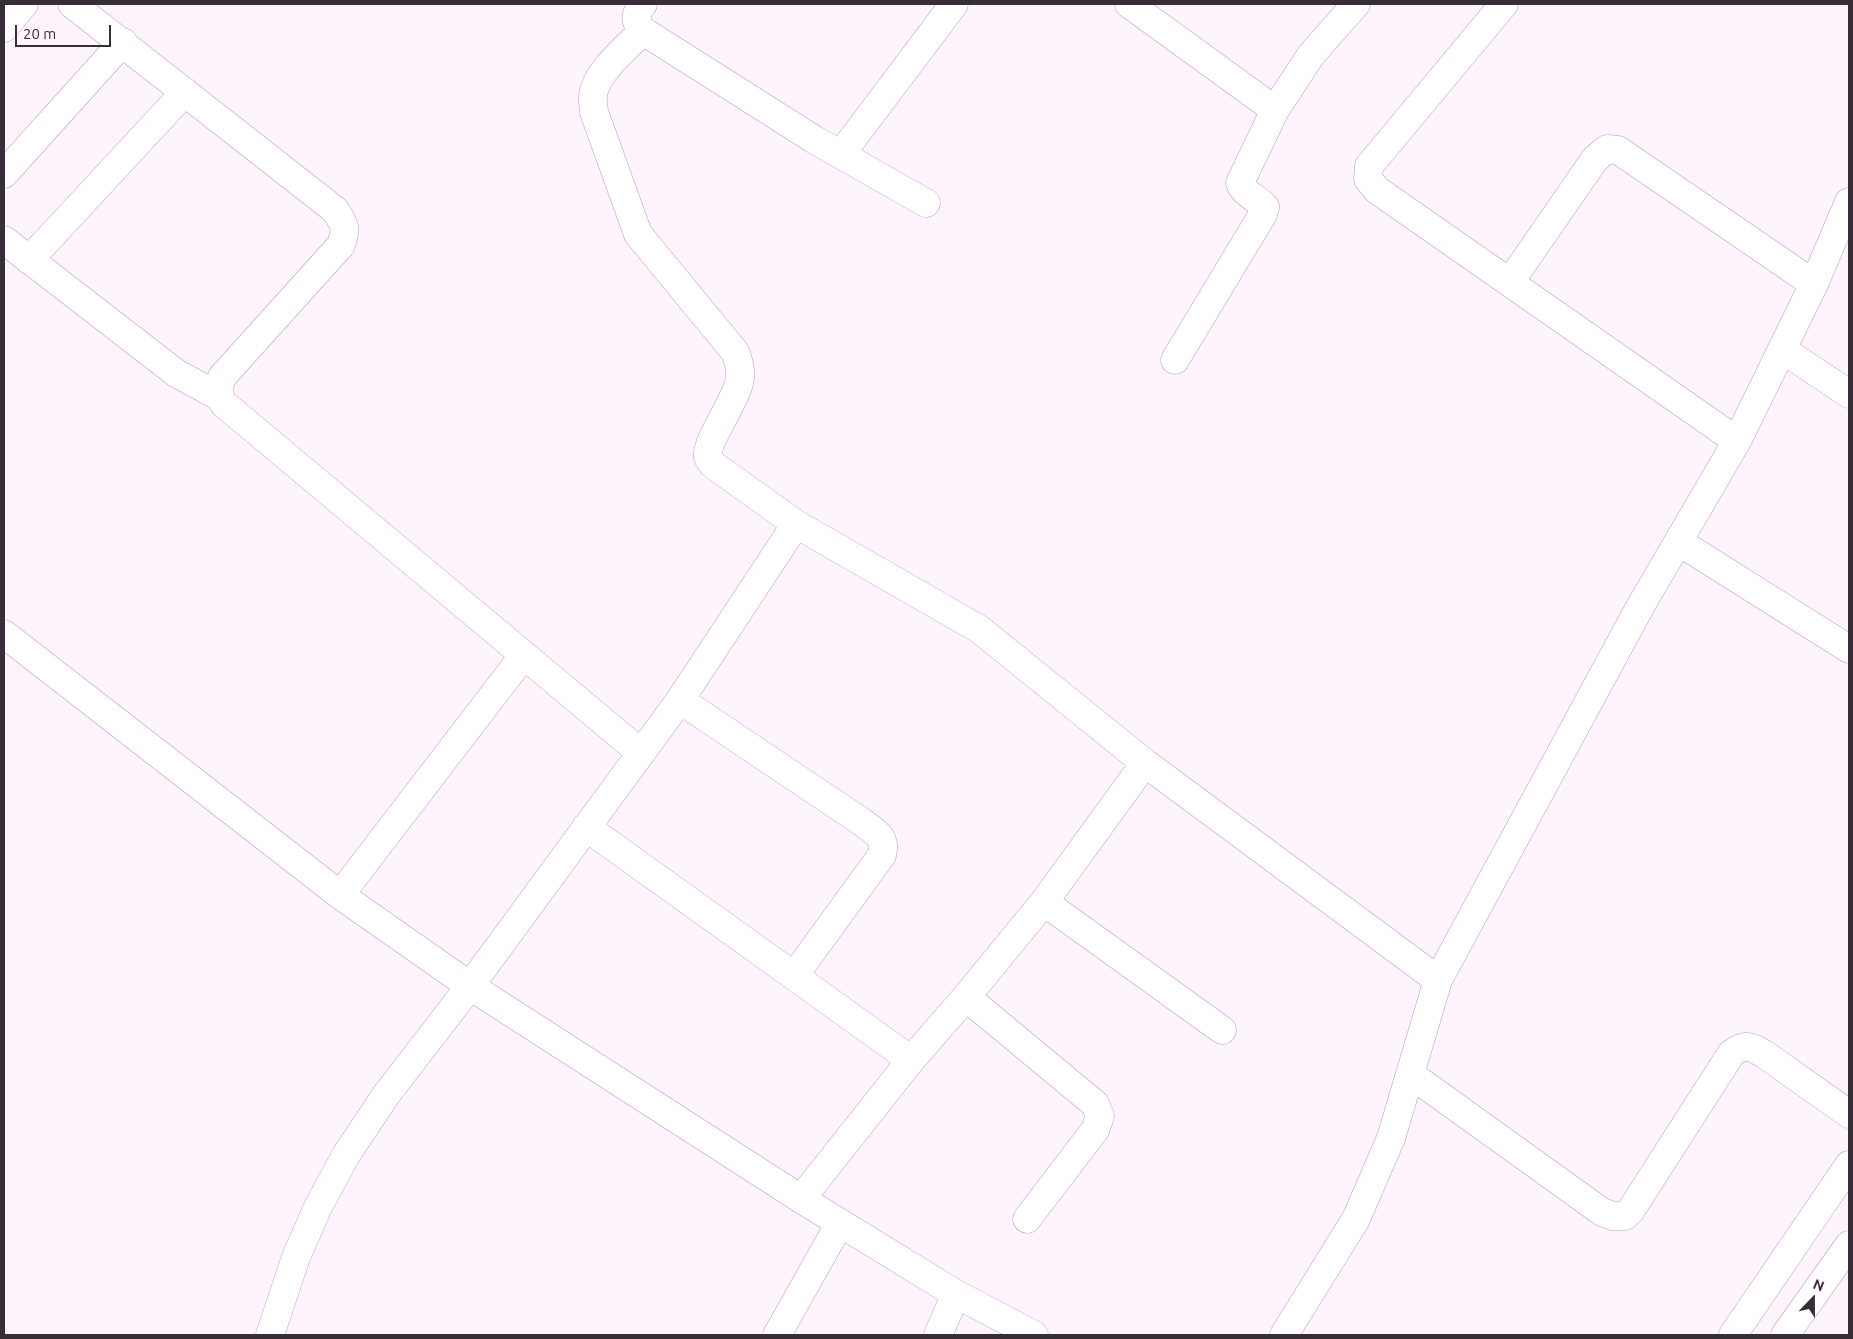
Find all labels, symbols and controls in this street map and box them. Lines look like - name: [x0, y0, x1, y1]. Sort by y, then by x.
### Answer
- scale bar: [18, 15, 114, 47]
- text: 20 m: [23, 25, 56, 42]
- north arrow: [1788, 1274, 1838, 1324]
- text: N: [1811, 1276, 1826, 1294]

